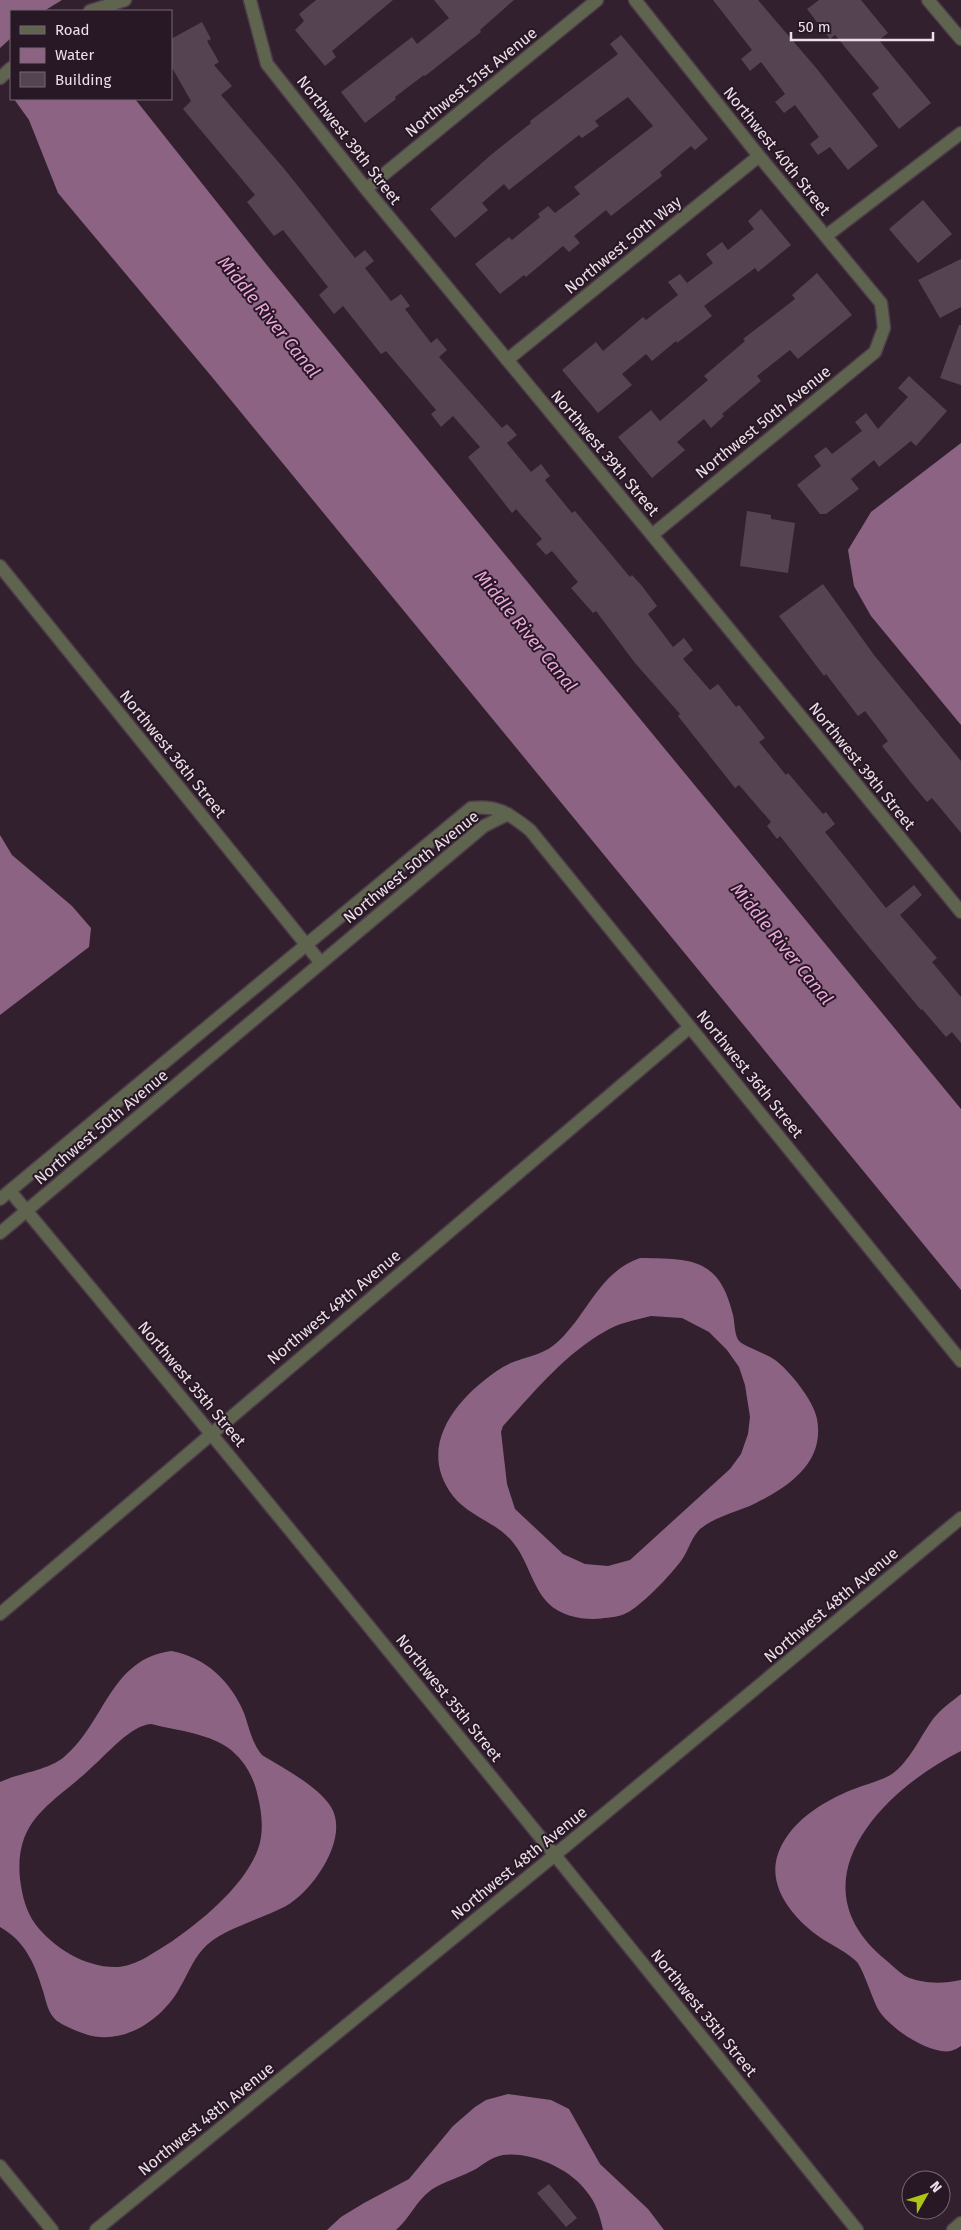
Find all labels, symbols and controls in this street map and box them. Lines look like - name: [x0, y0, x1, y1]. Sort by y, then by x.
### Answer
- legend: [10, 10, 172, 100]
- scale bar: [791, 10, 934, 42]
- text: 50 m: [798, 18, 831, 36]
- text: Road: [55, 21, 90, 39]
- street label: Northwest 51st Avenue: [401, 23, 541, 141]
- text: Water: [55, 46, 94, 64]
- text: Building: [55, 71, 111, 89]
- street label: Northwest 39th Street: [293, 72, 405, 208]
- street label: Northwest 40th Street: [719, 83, 835, 219]
- street label: Northwest 50th Way: [561, 192, 685, 298]
- water label: Middle River Canal: [213, 252, 325, 382]
- street label: Northwest 50th Avenue: [691, 362, 835, 482]
- street label: Northwest 39th Street: [547, 386, 663, 520]
- water label: Middle River Canal: [470, 566, 582, 696]
- street label: Northwest 36th Street: [116, 686, 230, 822]
- street label: Northwest 39th Street: [805, 699, 919, 834]
- street label: Northwest 50th Avenue: [339, 807, 483, 927]
- water label: Middle River Canal: [726, 879, 838, 1009]
- street label: Northwest 36th Street: [693, 1006, 807, 1142]
- street label: Northwest 50th Avenue: [30, 1065, 172, 1189]
- street label: Northwest 49th Avenue: [263, 1246, 405, 1368]
- street label: Northwest 35th Street: [134, 1317, 250, 1451]
- street label: Northwest 48th Avenue: [760, 1543, 902, 1667]
- street label: Northwest 35th Street: [392, 1631, 506, 1766]
- street label: Northwest 48th Avenue: [447, 1802, 591, 1924]
- street label: Northwest 35th Street: [647, 1946, 761, 2081]
- street label: Northwest 48th Avenue: [134, 2058, 278, 2180]
- north arrow: [901, 2170, 951, 2220]
- text: N: [926, 2178, 945, 2196]

